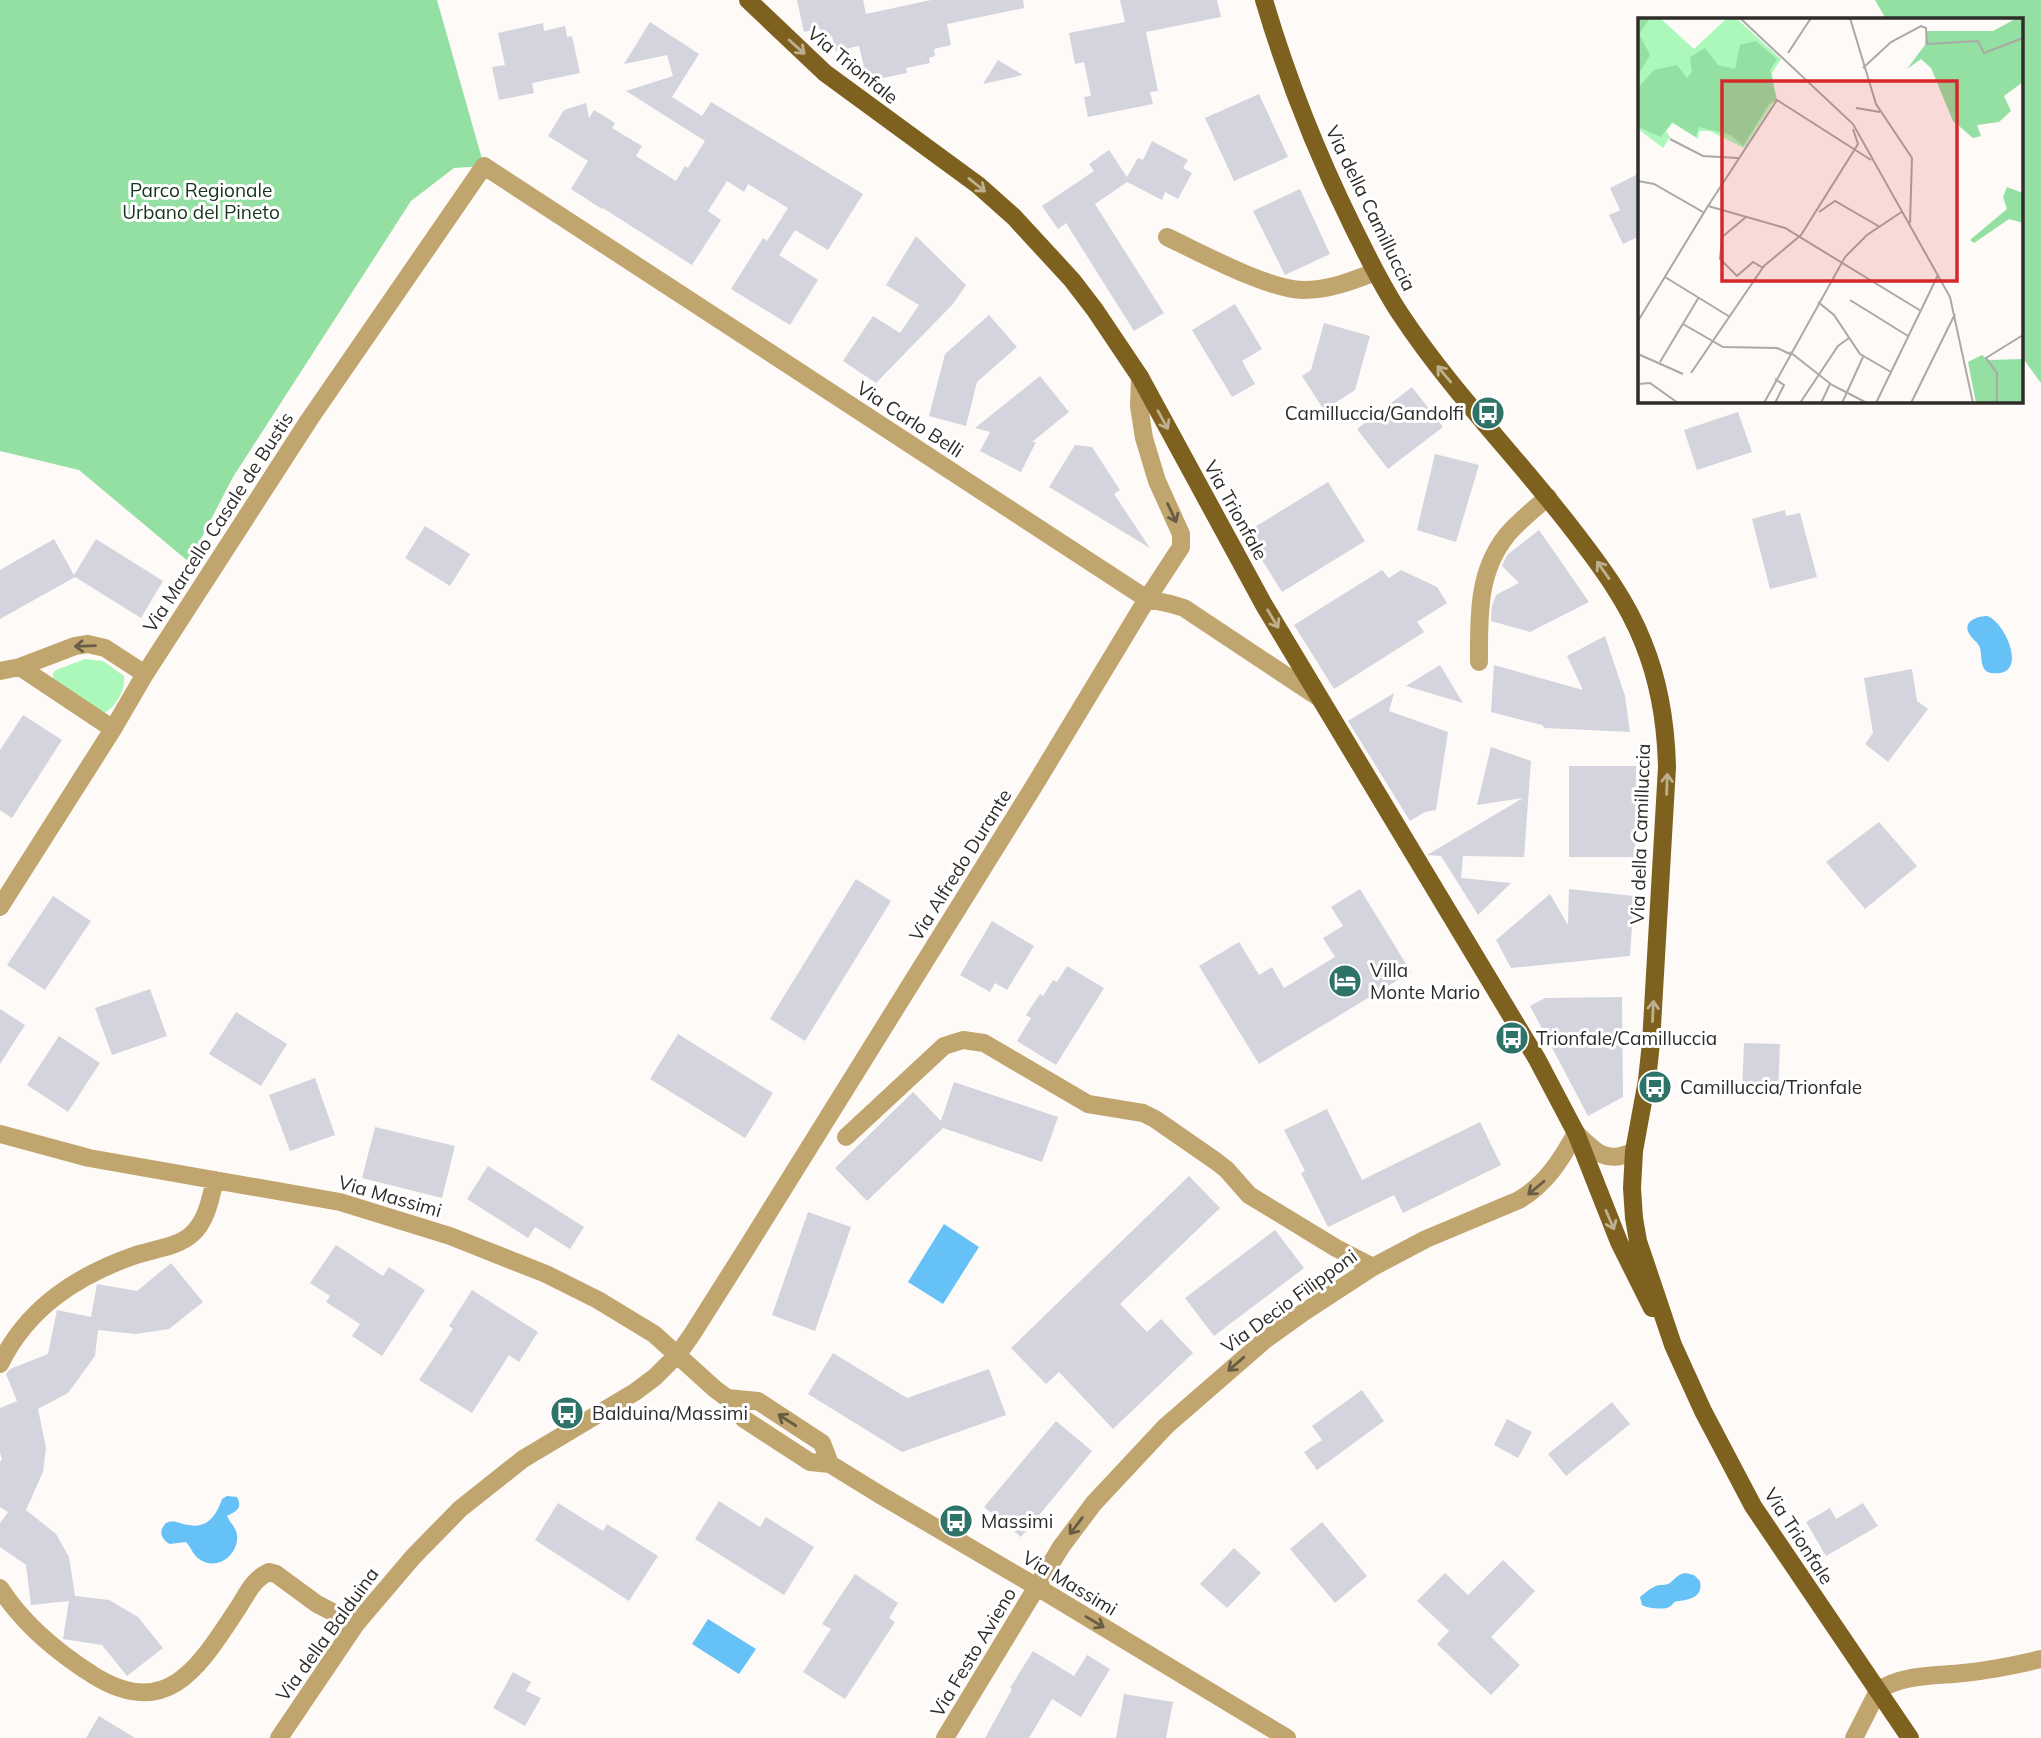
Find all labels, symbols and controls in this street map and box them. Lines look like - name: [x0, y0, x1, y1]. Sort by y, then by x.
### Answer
- inset map: [1638, 18, 2024, 402]
- street label: Via Trionfale: [803, 21, 903, 109]
- one-way arrow: [788, 39, 805, 56]
- street label: Via della Camilluccia: [1321, 121, 1421, 295]
- park label: Parco Regionale Urbano del Pineto: [122, 178, 280, 224]
- one-way arrow: [968, 178, 986, 193]
- one-way arrow: [1437, 366, 1452, 384]
- street label: Via Carlo Belli: [852, 376, 968, 462]
- bus stop icon: Camilluccia/Gandolfi: [1469, 394, 1507, 432]
- place label: Camilluccia/Gandolfi: [1285, 401, 1464, 425]
- street label: Via Marcello Casale de Bustis: [138, 407, 298, 637]
- one-way arrow: [1156, 409, 1170, 429]
- street label: Via Trionfale: [1199, 456, 1273, 564]
- one-way arrow: [1166, 502, 1179, 523]
- one-way arrow: [1596, 561, 1610, 580]
- one-way arrow: [1266, 609, 1280, 629]
- one-way arrow: [74, 639, 97, 653]
- street label: Via della Camilluccia: [1625, 743, 1655, 925]
- one-way arrow: [1660, 773, 1673, 796]
- street label: Via Alfredo Durante: [904, 785, 1016, 945]
- place label: Villa Monte Mario: [1370, 958, 1480, 1004]
- hotel icon: Villa Monte Mario: [1326, 962, 1364, 1000]
- one-way arrow: [1647, 1000, 1660, 1023]
- bus stop icon: Trionfale/Camilluccia: [1493, 1019, 1531, 1057]
- place label: Trionfale/Camilluccia: [1536, 1026, 1717, 1050]
- bus stop icon: Camilluccia/Trionfale: [1636, 1068, 1674, 1106]
- place label: Camilluccia/Trionfale: [1680, 1075, 1862, 1099]
- street label: Via Massimi: [336, 1170, 444, 1222]
- one-way arrow: [1527, 1180, 1545, 1195]
- one-way arrow: [1604, 1209, 1617, 1230]
- street label: Via Decio Filipponi: [1216, 1244, 1362, 1358]
- one-way arrow: [1227, 1356, 1245, 1372]
- bus stop icon: Balduina/Massimi: [548, 1394, 586, 1432]
- place label: Balduina/Massimi: [592, 1401, 748, 1425]
- one-way arrow: [777, 1412, 797, 1426]
- street label: Via Trionfale: [1759, 1483, 1839, 1589]
- bus stop icon: Massimi: [937, 1502, 975, 1540]
- place label: Massimi: [981, 1509, 1053, 1533]
- one-way arrow: [1069, 1516, 1084, 1534]
- street label: Via Massimi: [1018, 1545, 1122, 1621]
- street label: Via della Balduina: [270, 1562, 384, 1706]
- street label: Via Festo Avieno: [925, 1583, 1021, 1721]
- one-way arrow: [1085, 1616, 1105, 1630]

